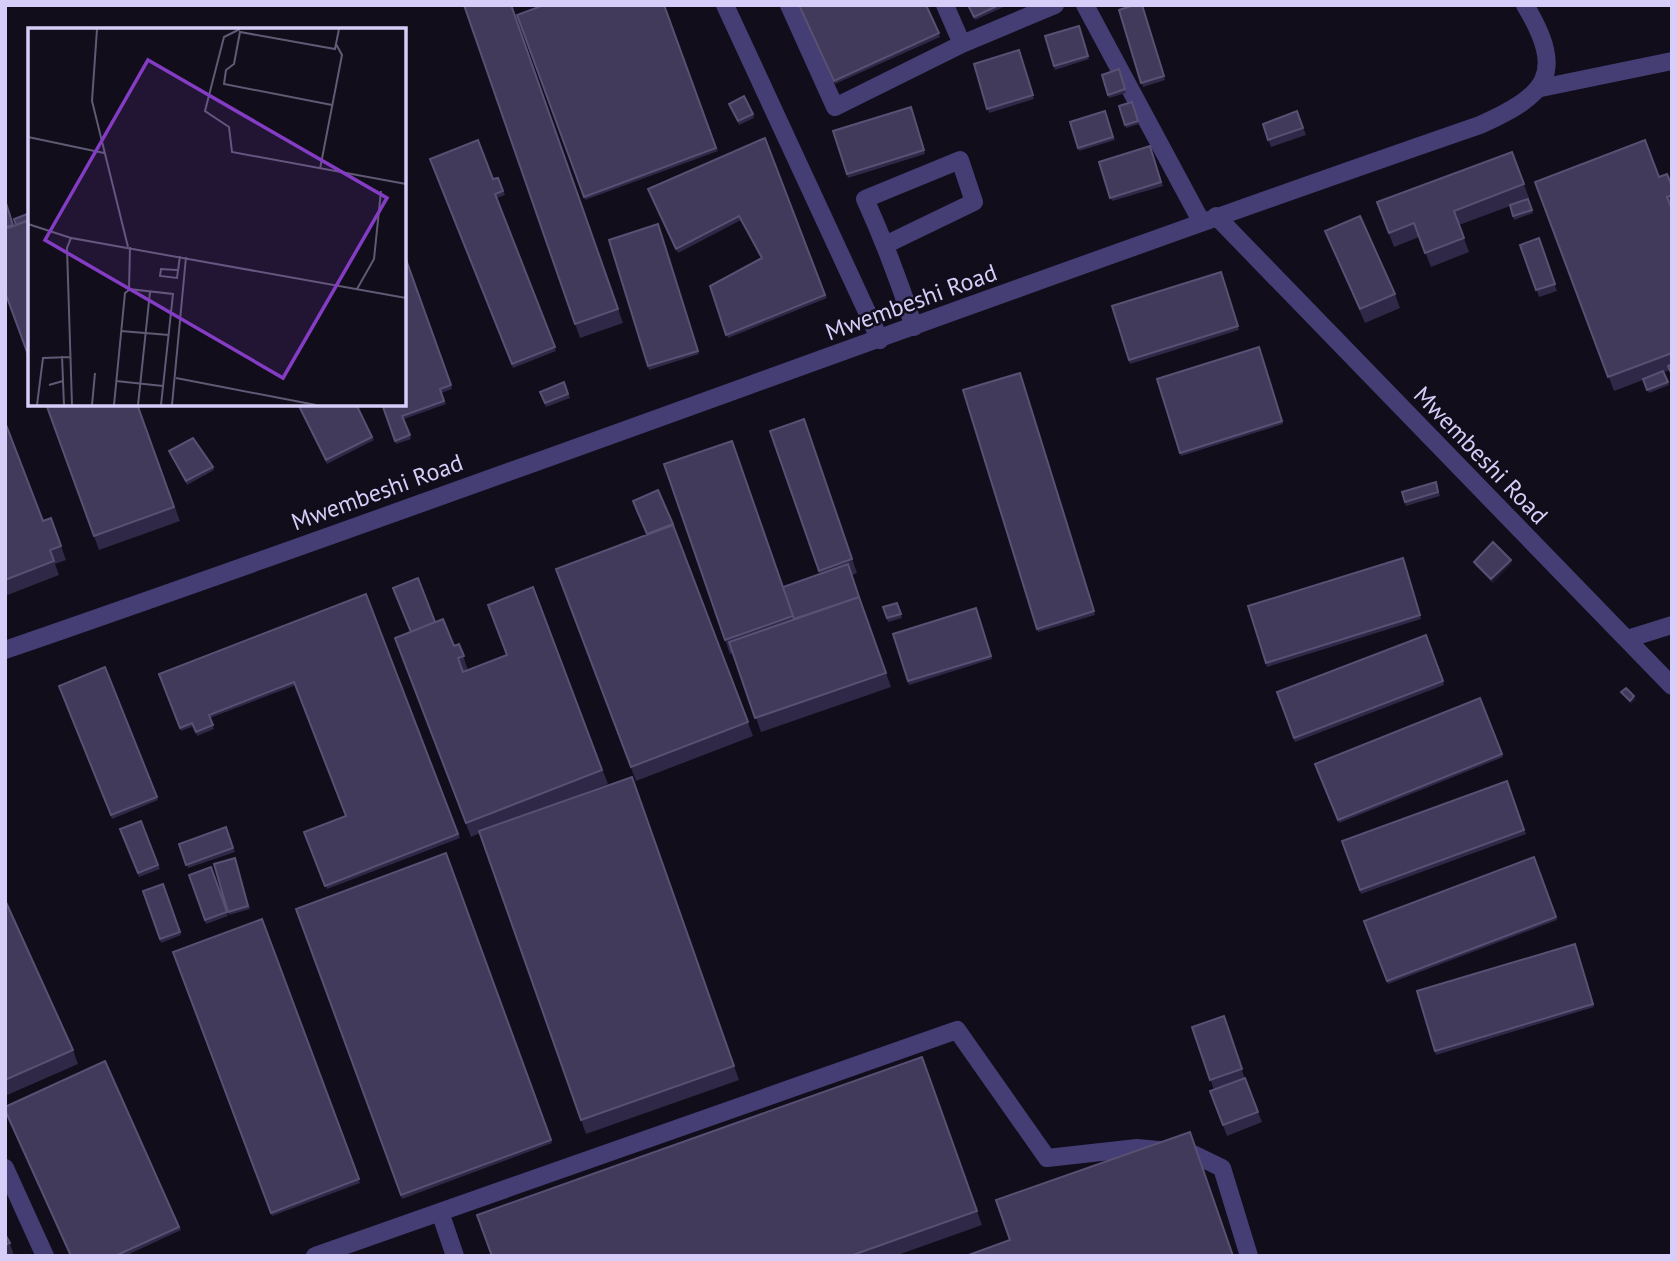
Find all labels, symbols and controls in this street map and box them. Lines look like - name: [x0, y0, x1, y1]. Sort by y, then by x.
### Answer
- inset map: [28, 28, 406, 406]
- street label: Mwembeshi Road: [821, 257, 1001, 347]
- street label: Mwembeshi Road: [1407, 379, 1555, 531]
- street label: Mwembeshi Road: [287, 447, 467, 537]

